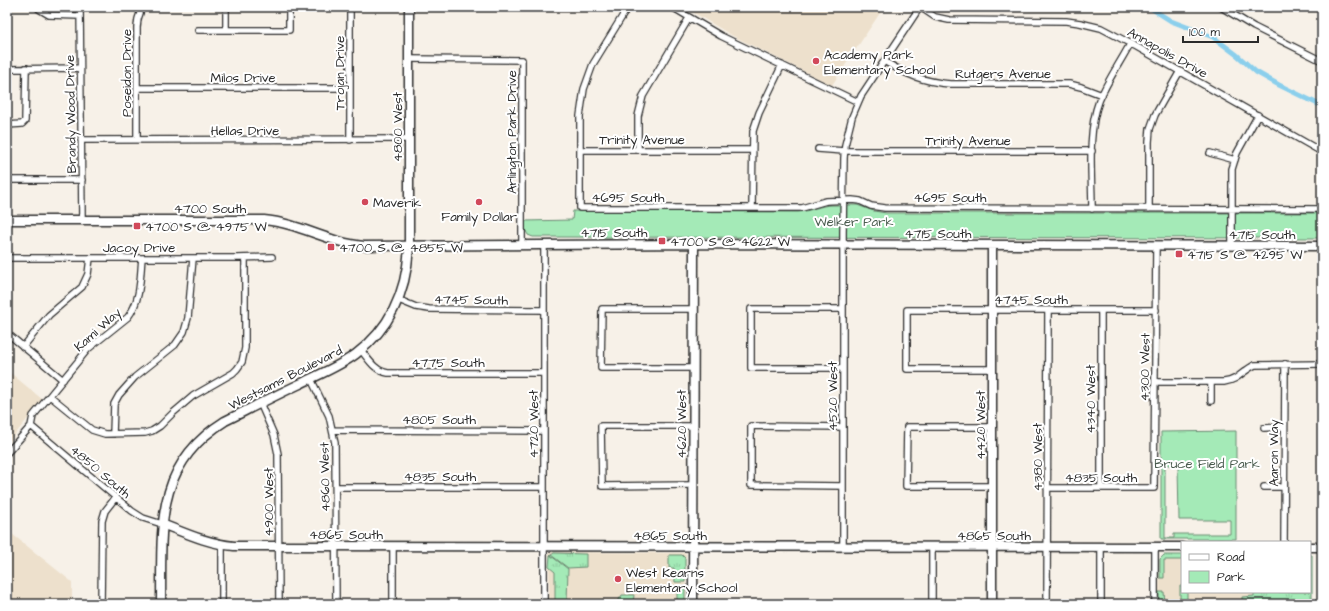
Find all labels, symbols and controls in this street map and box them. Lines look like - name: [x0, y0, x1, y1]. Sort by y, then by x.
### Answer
- scale bar: [1183, 18, 1258, 44]
- street label: Annapolis Drive: [1124, 23, 1211, 82]
- text: 100 m: [1189, 24, 1220, 41]
- street label: Poseidon Drive: [118, 29, 136, 117]
- street label: Trojan Drive: [331, 36, 349, 110]
- place label: Academy Park Elementary School: [824, 46, 936, 80]
- street label: Brandy Wood Drive: [61, 55, 82, 173]
- marker: Academy Park Elementary School: [811, 56, 821, 66]
- street label: Rutgers Avenue: [955, 65, 1051, 84]
- street label: Milos Drive: [210, 69, 276, 87]
- street label: Arlington Park Drive: [503, 70, 522, 194]
- street label: 4800 West: [389, 91, 407, 162]
- street label: Hellas Drive: [211, 122, 279, 140]
- street label: Trinity Avenue: [599, 131, 685, 150]
- street label: Trinity Avenue: [925, 132, 1011, 151]
- street label: 4695 South: [592, 189, 665, 207]
- street label: 4695 South: [914, 189, 987, 207]
- place label: Maverik: [373, 194, 421, 212]
- marker: Maverik: [360, 197, 370, 207]
- marker: Family Dollar: [474, 197, 484, 207]
- street label: 4700 South: [174, 200, 247, 218]
- place label: Family Dollar: [441, 208, 517, 227]
- park label: Welker Park: [815, 213, 893, 231]
- place label: 4700 S @ 4975 W: [145, 218, 267, 236]
- marker: 4700 S @ 4975 W: [132, 221, 142, 231]
- street label: 4715 South: [581, 224, 648, 242]
- street label: 4715 South: [905, 225, 972, 243]
- street label: 4715 South: [1229, 226, 1296, 244]
- place label: 4700 S @ 4622 W: [670, 233, 791, 251]
- marker: 4700 S @ 4622 W: [657, 236, 667, 246]
- street label: Jacoy Drive: [103, 239, 175, 258]
- place label: 4700 S @ 4855 W: [339, 239, 464, 257]
- marker: 4700 S @ 4855 W: [326, 242, 336, 252]
- place label: 4715 S @ 4295 W: [1187, 246, 1303, 264]
- marker: 4715 S @ 4295 W: [1174, 249, 1184, 259]
- street label: 4745 South: [434, 290, 509, 310]
- street label: 4745 South: [994, 291, 1069, 309]
- street label: Kami Way: [70, 304, 126, 357]
- street label: 4300 West: [1135, 332, 1155, 401]
- street label: Westsams Boulevard: [225, 341, 346, 414]
- street label: 4775 South: [411, 354, 485, 372]
- street label: 4520 West: [824, 360, 842, 431]
- street label: 4340 West: [1082, 364, 1100, 433]
- street label: 4720 West: [525, 389, 543, 458]
- street label: 4620 West: [673, 389, 691, 458]
- street label: 4420 West: [972, 389, 990, 460]
- street label: 4805 South: [402, 411, 476, 429]
- street label: Aaron Way: [1265, 419, 1284, 487]
- street label: 4380 West: [1029, 422, 1047, 491]
- street label: 4850 South: [66, 441, 135, 503]
- street label: 4860 West: [315, 441, 335, 512]
- park label: Bruce Field Park: [1154, 455, 1260, 473]
- street label: 4900 West: [260, 467, 278, 536]
- street label: 4835 South: [404, 468, 477, 486]
- street label: 4835 South: [1065, 469, 1138, 487]
- street label: 4865 South: [309, 526, 383, 544]
- street label: 4865 South: [633, 527, 707, 545]
- street label: 4865 South: [957, 527, 1031, 545]
- legend: [1181, 541, 1311, 593]
- text: Road: [1217, 549, 1245, 566]
- place label: West Kearns Elementary School: [626, 564, 738, 598]
- text: Park: [1217, 569, 1245, 586]
- marker: West Kearns Elementary School: [613, 574, 623, 584]

